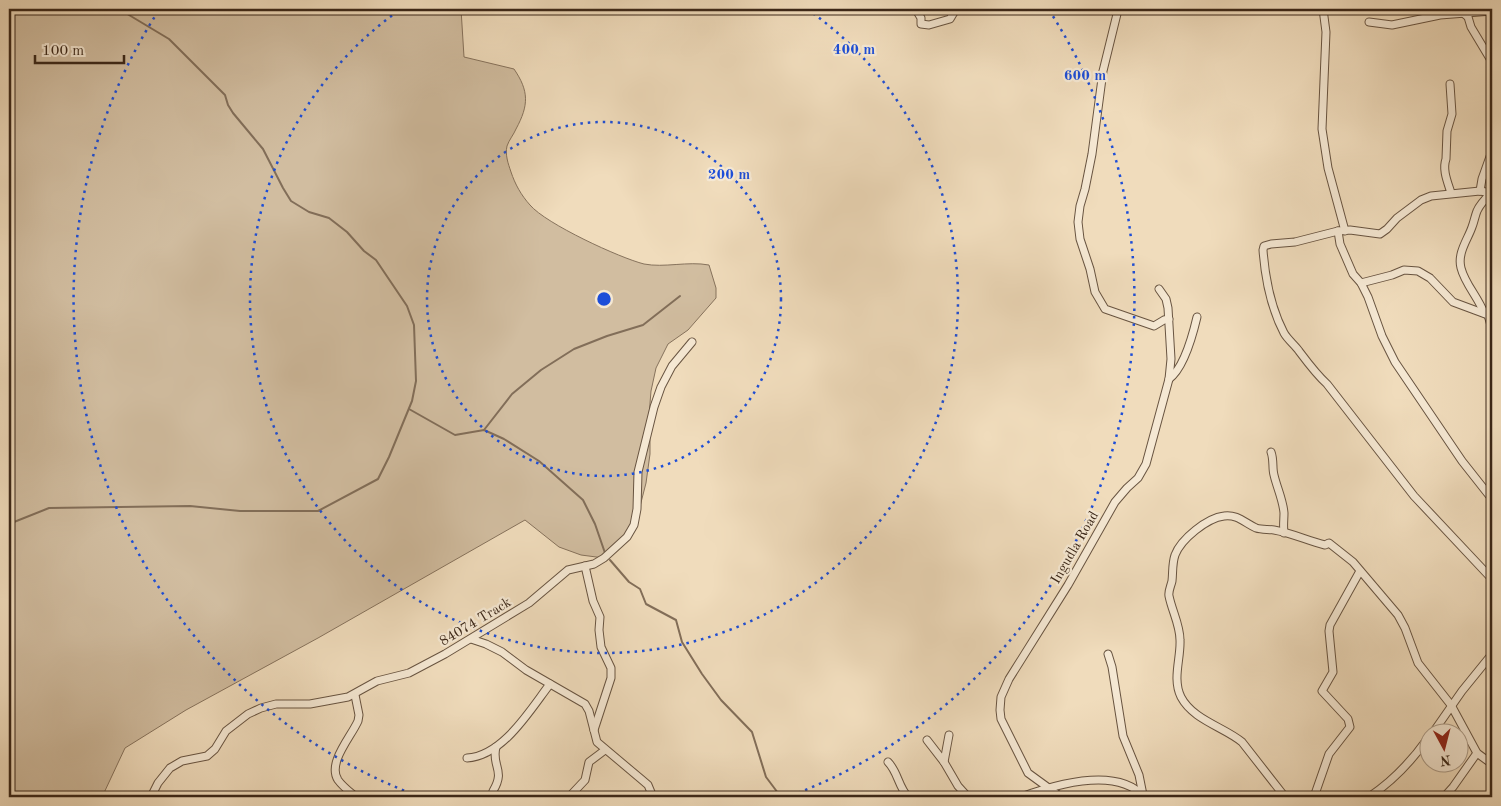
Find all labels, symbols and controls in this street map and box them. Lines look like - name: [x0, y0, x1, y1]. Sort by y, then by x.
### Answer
- scale bar: [35, 32, 124, 64]
- text: 400 m: [833, 43, 875, 58]
- text: 100 m: [42, 44, 84, 59]
- text: 600 m: [1064, 69, 1106, 84]
- text: 200 m: [708, 168, 750, 183]
- centre of rings: [595, 290, 613, 308]
- street label: Ingudla Road: [1048, 509, 1101, 586]
- street label: 84074 Track: [437, 595, 514, 649]
- north arrow: [1418, 724, 1468, 774]
- text: N: [1439, 752, 1452, 768]

